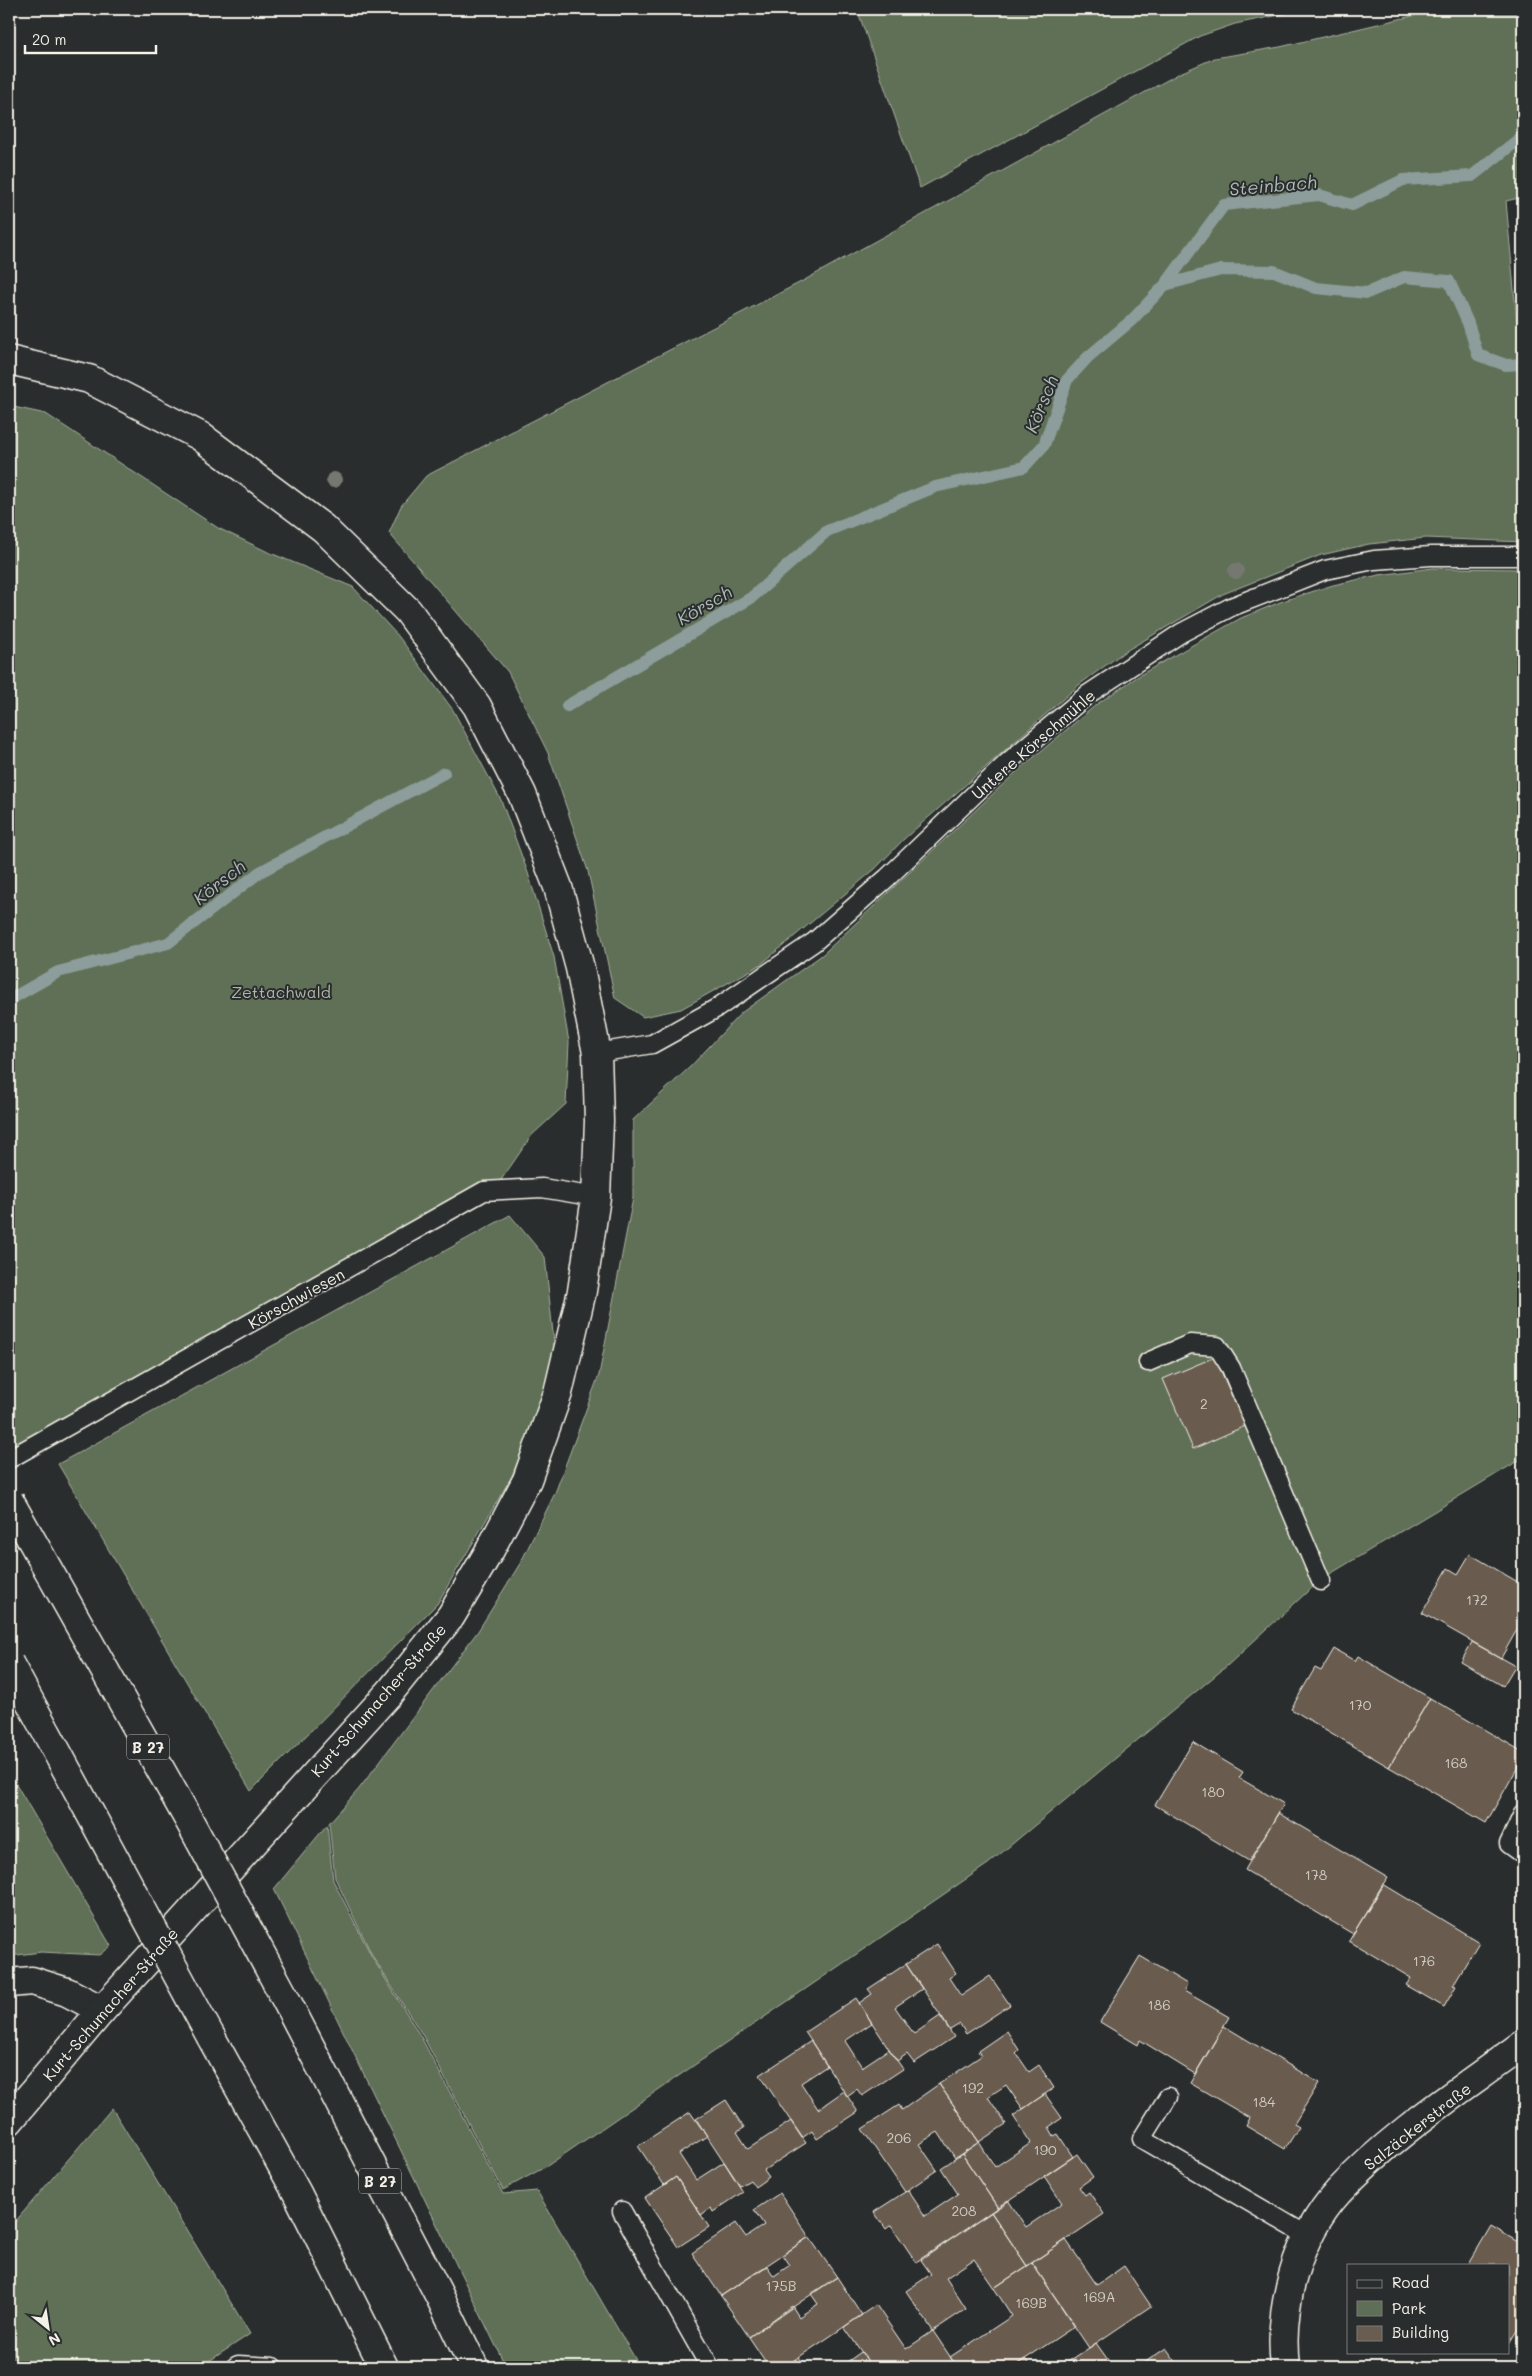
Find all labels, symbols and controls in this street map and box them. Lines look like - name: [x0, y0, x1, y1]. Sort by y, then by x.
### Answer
- scale bar: [25, 22, 156, 54]
- text: 20 m: [32, 29, 66, 49]
- water label: Steinbach: [1228, 169, 1318, 201]
- water label: Körsch: [1019, 372, 1063, 436]
- water label: Körsch: [672, 580, 736, 630]
- street label: Untere Körschmühle: [967, 684, 1099, 804]
- water label: Körsch: [188, 854, 250, 910]
- park label: Zettachwald: [231, 981, 331, 1002]
- street label: Körschwiesen: [244, 1263, 348, 1333]
- house number: 2: [1200, 1394, 1208, 1413]
- house number: 172: [1466, 1590, 1488, 1609]
- street label: Kurt-Schumacher-Straße: [306, 1619, 450, 1781]
- house number: 170: [1349, 1695, 1372, 1714]
- road number: B 27: [127, 1734, 169, 1760]
- house number: 168: [1444, 1753, 1468, 1772]
- house number: 180: [1201, 1782, 1225, 1801]
- house number: 178: [1305, 1865, 1327, 1884]
- street label: Kurt-Schumacher-Straße: [38, 1923, 182, 2085]
- house number: 176: [1413, 1951, 1435, 1970]
- house number: 186: [1147, 1995, 1171, 2014]
- house number: 192: [962, 2078, 984, 2097]
- street label: Salzäckerstraße: [1359, 2078, 1475, 2174]
- house number: 184: [1253, 2092, 1276, 2111]
- house number: 206: [887, 2128, 911, 2147]
- house number: 190: [1033, 2140, 1057, 2159]
- road number: B 27: [359, 2168, 401, 2194]
- house number: 208: [952, 2201, 976, 2220]
- legend: [1347, 2264, 1510, 2354]
- text: Road: [1392, 2272, 1429, 2292]
- house number: 175B: [766, 2276, 796, 2295]
- house number: 169A: [1083, 2287, 1115, 2306]
- house number: 169B: [1015, 2293, 1047, 2312]
- text: Park: [1392, 2298, 1426, 2318]
- north arrow: [22, 2304, 72, 2354]
- text: Building: [1392, 2322, 1449, 2342]
- text: N: [45, 2329, 64, 2351]

